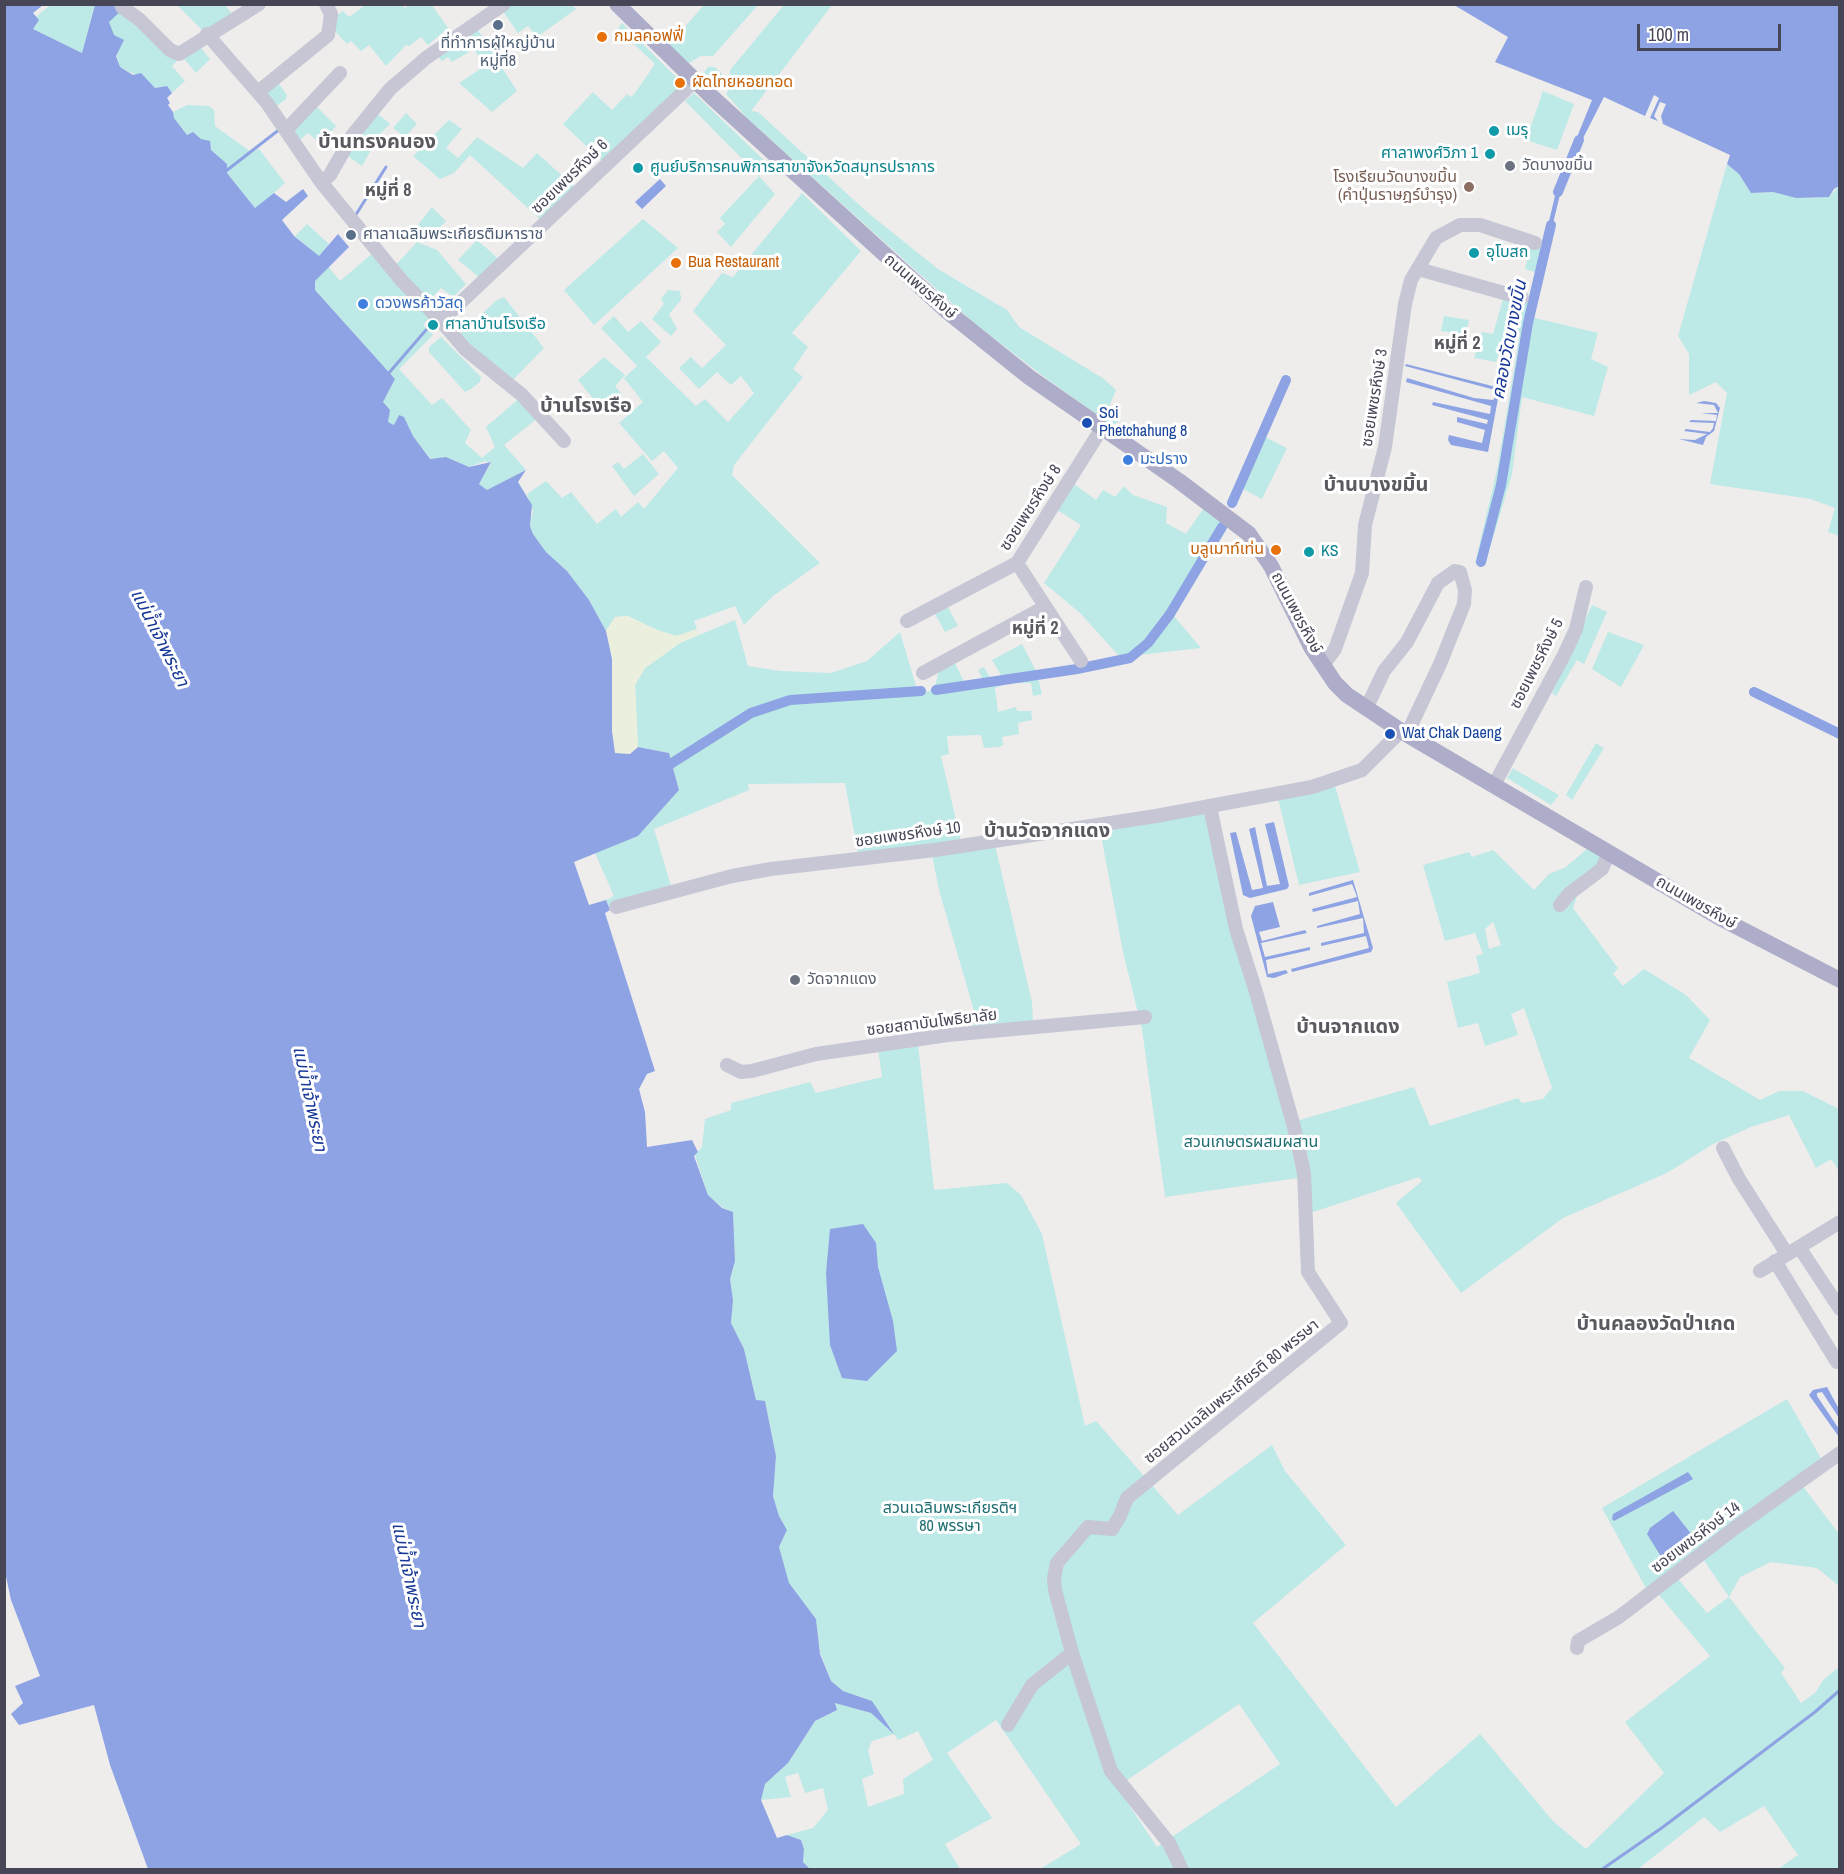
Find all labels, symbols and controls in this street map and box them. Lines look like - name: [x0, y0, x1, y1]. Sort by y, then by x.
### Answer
- scale bar: [1640, 12, 1784, 50]
- marker: ที่ทำการผู้ใหญ่บ้าน หมู่ที่8: [491, 18, 505, 32]
- text: 100 m: [1648, 22, 1689, 47]
- place label: กมลคอฟฟี่: [614, 27, 683, 47]
- marker: กมลคอฟฟี่: [595, 30, 609, 44]
- place label: ที่ทำการผู้ใหญ่บ้าน หมู่ที่8: [441, 34, 555, 72]
- place label: ผัดไทยหอยทอด: [692, 73, 793, 93]
- marker: ผัดไทยหอยทอด: [673, 76, 687, 90]
- place label: เมรุ: [1506, 121, 1528, 141]
- marker: เมรุ: [1487, 124, 1501, 138]
- district label: บ้านทรงคนอง: [318, 131, 436, 155]
- street label: ซอยเพชรหึงษ์ 6: [528, 136, 612, 218]
- place label: ศาลาพงศ์วิภา 1: [1381, 144, 1478, 164]
- marker: ศาลาพงศ์วิภา 1: [1483, 147, 1497, 161]
- place label: วัดบางขมิ้น: [1522, 156, 1593, 176]
- place label: ศูนย์บริการคนพิการสาขาจังหวัดสมุทรปราการ: [650, 158, 935, 178]
- marker: วัดบางขมิ้น: [1503, 159, 1517, 173]
- marker: ศูนย์บริการคนพิการสาขาจังหวัดสมุทรปราการ: [631, 161, 645, 175]
- place label: โรงเรียนวัดบางขมิ้น (คำปุ่นราษฎร์บำรุง): [1333, 168, 1457, 206]
- district label: หมู่ที่ 8: [365, 180, 411, 202]
- marker: โรงเรียนวัดบางขมิ้น (คำปุ่นราษฎร์บำรุง): [1462, 180, 1476, 194]
- place label: ศาลาเฉลิมพระเกียรติมหาราช: [363, 225, 543, 245]
- marker: ศาลาเฉลิมพระเกียรติมหาราช: [344, 228, 358, 242]
- place label: อุโบสถ: [1486, 243, 1528, 263]
- marker: อุโบสถ: [1467, 246, 1481, 260]
- street label: ถนนเพชรหึงษ์: [880, 250, 960, 324]
- place label: Bua Restaurant: [688, 253, 779, 273]
- marker: Bua Restaurant: [669, 256, 683, 270]
- water label: คลองวัดบางขมิ้น: [1488, 279, 1532, 401]
- place label: ดวงพรค้าวัสดุ: [375, 294, 463, 314]
- marker: ดวงพรค้าวัสดุ: [356, 297, 370, 311]
- place label: ศาลาบ้านโรงเรือ: [445, 315, 546, 335]
- marker: ศาลาบ้านโรงเรือ: [426, 318, 440, 332]
- district label: หมู่ที่ 2: [1434, 333, 1480, 355]
- street label: ซอยเพชรหึงษ์ 3: [1358, 348, 1392, 448]
- district label: บ้านโรงเรือ: [540, 395, 632, 419]
- place label: Soi Phetchahung 8: [1099, 404, 1187, 442]
- marker: Soi Phetchahung 8: [1080, 416, 1094, 430]
- place label: มะปราง: [1140, 450, 1188, 470]
- marker: มะปราง: [1121, 453, 1135, 467]
- street label: ซอยเพชรหึงษ์ 8: [996, 461, 1066, 555]
- district label: บ้านบางขมิ้น: [1324, 474, 1428, 498]
- place label: บลูเมาท์เท่น: [1190, 540, 1264, 560]
- place label: KS: [1321, 542, 1339, 562]
- marker: บลูเมาท์เท่น: [1269, 543, 1283, 557]
- marker: KS: [1302, 545, 1316, 559]
- street label: ถนนเพชรหึงษ์: [1266, 569, 1326, 657]
- water label: แม่น้ำเจ้าพระยา: [125, 586, 193, 690]
- street label: ซอยเพชรหึงษ์ 5: [1506, 616, 1568, 712]
- district label: หมู่ที่ 2: [1012, 618, 1058, 640]
- place label: Wat Chak Daeng: [1402, 724, 1501, 744]
- marker: Wat Chak Daeng: [1383, 727, 1397, 741]
- street label: ซอยเพชรหึงษ์ 10: [854, 818, 962, 852]
- district label: บ้านวัดจากแดง: [984, 820, 1110, 844]
- street label: ถนนเพชรหึงษ์: [1652, 872, 1740, 934]
- place label: วัดจากแดง: [807, 970, 877, 990]
- marker: วัดจากแดง: [788, 973, 802, 987]
- street label: ซอยสถาบันโพธิยาลัย: [866, 1005, 998, 1041]
- district label: บ้านจากแดง: [1296, 1016, 1400, 1040]
- water label: แม่น้ำเจ้าพระยา: [287, 1045, 331, 1153]
- park label: สวนเกษตรผสมผสาน: [1184, 1133, 1318, 1153]
- district label: บ้านคลองวัดป่าเกด: [1577, 1313, 1735, 1337]
- street label: ซอยสวนเฉลิมพระเกียรติ 80 พรรษา: [1141, 1316, 1323, 1468]
- street label: ซอยเพชรหึงษ์ 14: [1648, 1498, 1744, 1578]
- park label: สวนเฉลิมพระเกียรติฯ 80 พรรษา: [883, 1499, 1017, 1537]
- water label: แม่น้ำเจ้าพระยา: [386, 1521, 430, 1629]

